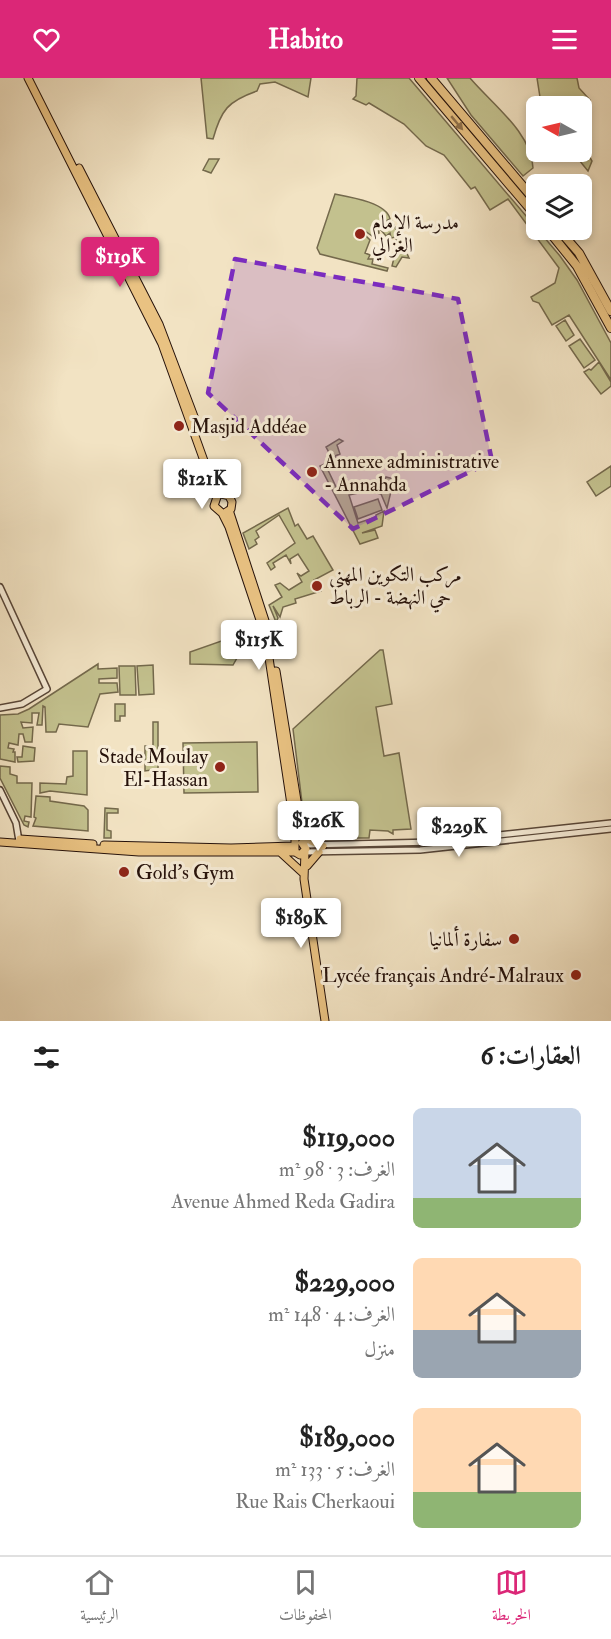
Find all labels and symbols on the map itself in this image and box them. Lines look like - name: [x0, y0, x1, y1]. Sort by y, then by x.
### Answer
- north arrow: [526, 96, 592, 162]
- one-way arrow: [450, 115, 463, 131]
- place label: مدرسة الإمام الغزالي: [372, 210, 459, 261]
- marker: مدرسة الإمام الغزالي: [353, 227, 367, 241]
- pin: $119K: [78, 237, 162, 288]
- place label: Masjid Addéae: [191, 414, 307, 439]
- marker: Masjid Addéae: [172, 419, 186, 433]
- place label: Annexe administrative - Annahda: [323, 449, 499, 497]
- pin: $121K: [160, 459, 244, 510]
- marker: Annexe administrative - Annahda: [305, 465, 319, 479]
- place label: مركب التكوين المهني حي النهضة - الرباط: [329, 562, 462, 613]
- marker: مركب التكوين المهني حي النهضة - الرباط: [310, 579, 324, 593]
- pin: $115K: [217, 620, 301, 671]
- place label: Stade Moulay El-Hassan: [99, 744, 209, 792]
- marker: Stade Moulay El-Hassan: [213, 760, 227, 774]
- pin: $126K: [276, 801, 360, 852]
- pin: $229K: [417, 807, 501, 858]
- place label: Gold's Gym: [136, 860, 235, 885]
- marker: Gold's Gym: [117, 865, 131, 879]
- pin: $189K: [259, 898, 343, 949]
- place label: سفارة ألمانيا: [429, 925, 502, 952]
- marker: سفارة ألمانيا: [507, 932, 521, 946]
- place label: Lycée français André-Malraux: [322, 963, 564, 988]
- marker: Lycée français André-Malraux: [569, 968, 583, 982]

